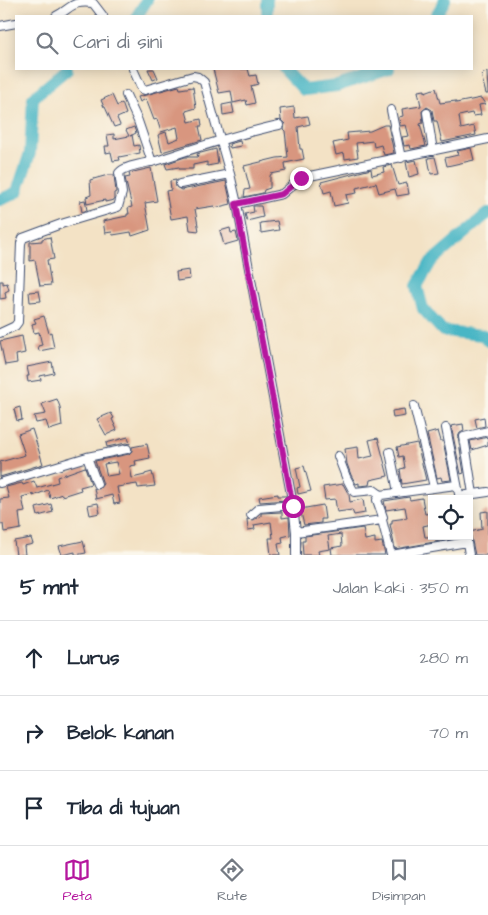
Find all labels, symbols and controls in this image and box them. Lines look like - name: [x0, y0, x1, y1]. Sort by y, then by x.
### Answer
- search box: [15, 15, 473, 70]
- icon: search: [33, 29, 61, 57]
- text: Cari di sini: [73, 29, 162, 56]
- route end: [290, 167, 313, 190]
- route start: [282, 495, 305, 518]
- map controls: [428, 495, 473, 540]
- button: locate: [428, 495, 473, 540]
- text: 5 mnt: [20, 573, 79, 602]
- text: Jalan kaki · 350 m: [333, 577, 468, 599]
- icon: ahead: [20, 644, 48, 672]
- text: Lurus: [67, 645, 119, 672]
- text: 280 m: [420, 647, 468, 669]
- icon: right: [20, 719, 48, 747]
- text: Belok kanan: [67, 720, 174, 747]
- text: 70 m: [429, 722, 468, 744]
- icon: arrive: [20, 794, 48, 822]
- text: Tiba di tujuan: [67, 795, 179, 822]
- tab: Peta: [63, 856, 92, 906]
- tab: Rute: [217, 856, 247, 906]
- tab: Disimpan: [372, 856, 425, 906]

